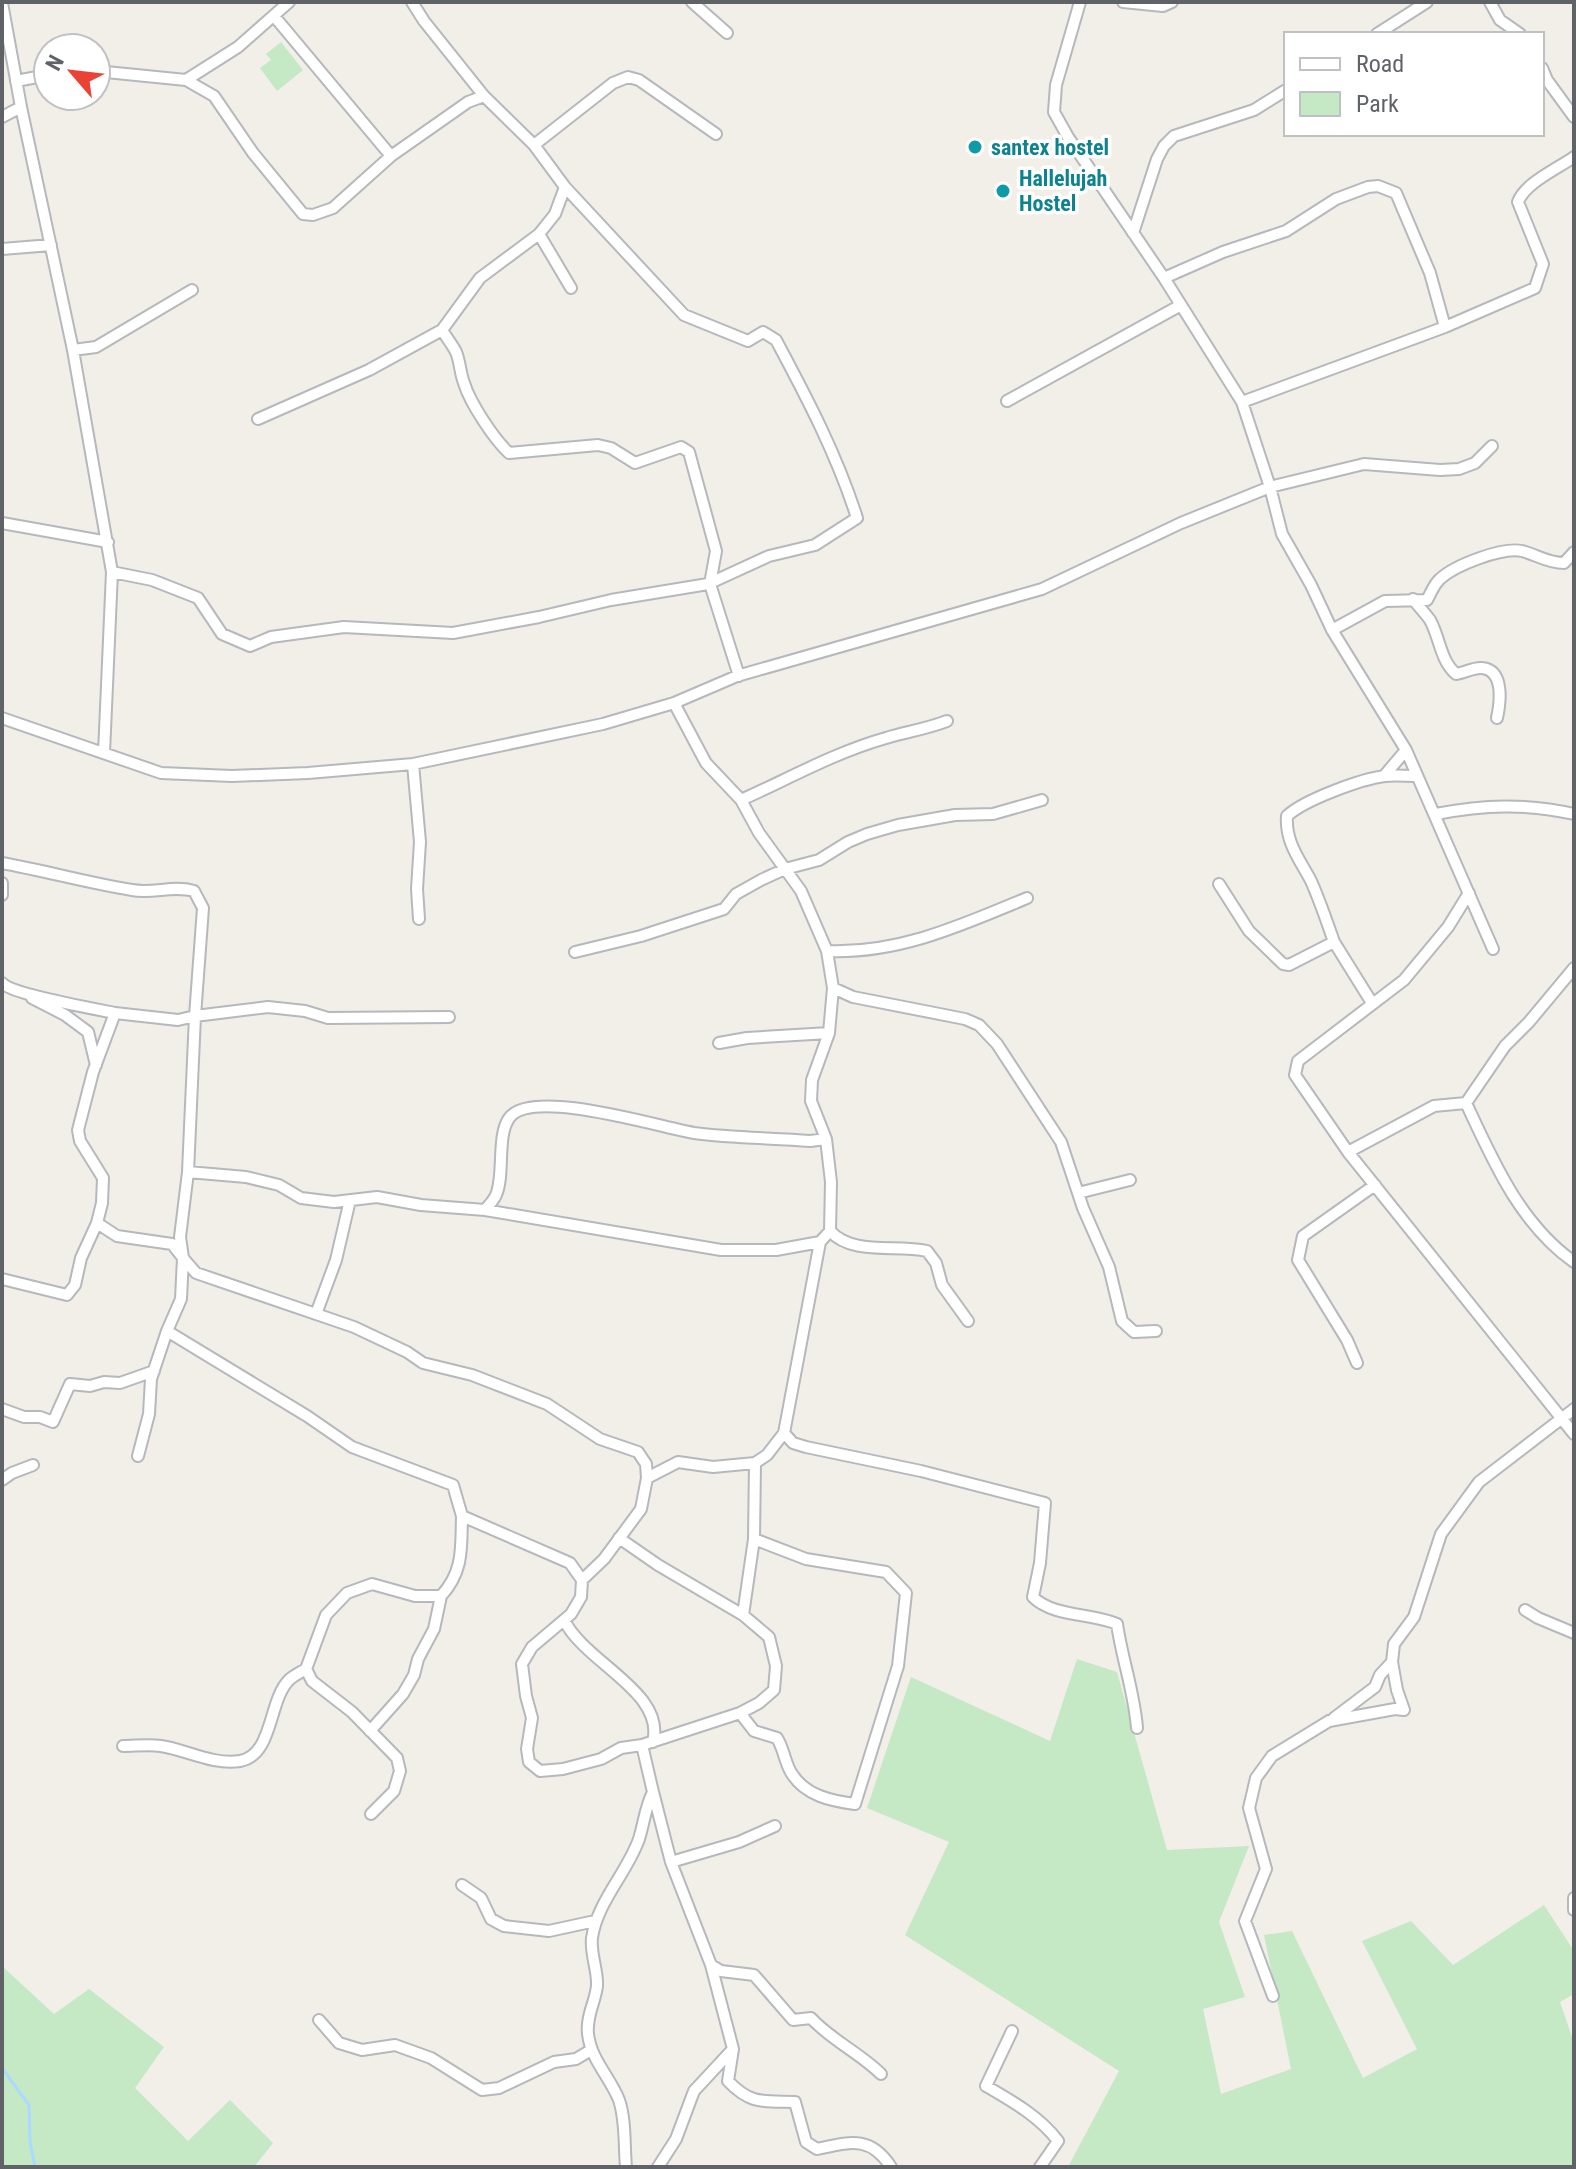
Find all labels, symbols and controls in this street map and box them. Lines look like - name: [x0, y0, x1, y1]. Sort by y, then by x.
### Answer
- north arrow: [32, 32, 112, 112]
- legend: [1284, 32, 1544, 136]
- text: Road: [1356, 50, 1404, 78]
- text: N: [41, 51, 69, 75]
- text: Park: [1356, 90, 1399, 118]
- place label: santex hostel: [991, 135, 1109, 160]
- marker: santex hostel: [966, 138, 984, 156]
- place label: Hallelujah Hostel: [1019, 166, 1107, 216]
- marker: Hallelujah Hostel: [994, 182, 1012, 200]

